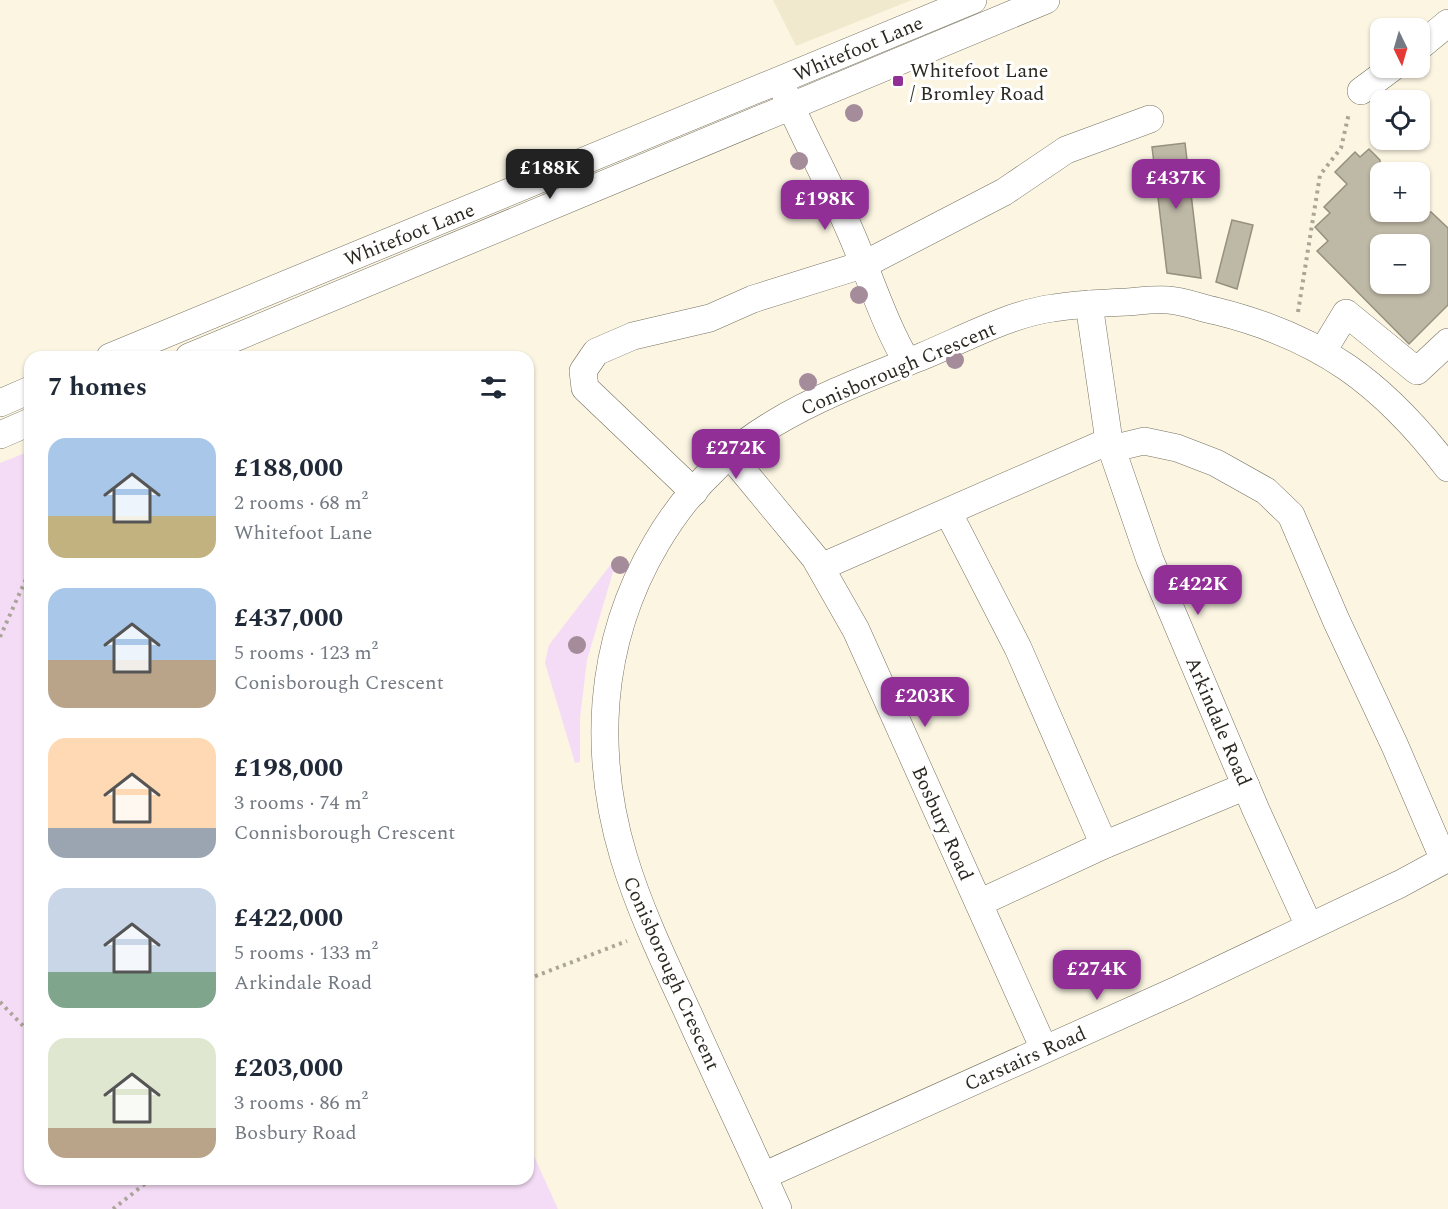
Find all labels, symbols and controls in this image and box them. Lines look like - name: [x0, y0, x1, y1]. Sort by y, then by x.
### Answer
- street label: Whitefoot Lane: [789, 8, 928, 90]
- north arrow: [1370, 18, 1430, 78]
- map controls: [1370, 18, 1430, 294]
- place label: Whitefoot Lane / Bromley Road: [910, 56, 1049, 109]
- marker: Whitefoot Lane / Bromley Road: [891, 74, 905, 88]
- button: locate: [1370, 90, 1430, 150]
- pin: £188K: [508, 149, 592, 200]
- text: £188K: [520, 153, 580, 183]
- pin: £437K: [1134, 159, 1218, 210]
- button: +: [1370, 162, 1430, 222]
- text: £437K: [1146, 163, 1206, 193]
- pin: £198K: [783, 180, 867, 231]
- text: £198K: [795, 184, 855, 214]
- street label: Whitefoot Lane: [340, 195, 479, 275]
- button: −: [1370, 234, 1430, 294]
- street label: Conisborough Crescent: [796, 314, 1001, 424]
- text: 7 homes: [48, 367, 147, 407]
- icon: filters: [477, 371, 510, 404]
- pin: £272K: [694, 429, 778, 480]
- text: £272K: [706, 433, 766, 463]
- text: £188,000: [234, 448, 343, 488]
- icon: home: [96, 462, 168, 534]
- text: 2 rooms · 68 m²: [234, 488, 368, 518]
- text: Whitefoot Lane: [234, 518, 373, 548]
- pin: £422K: [1156, 565, 1240, 616]
- text: £422K: [1168, 569, 1228, 599]
- text: £437,000: [234, 598, 343, 638]
- icon: home: [96, 612, 168, 684]
- text: 5 rooms · 123 m²: [234, 638, 378, 668]
- street label: Arkindale Road: [1177, 652, 1259, 791]
- text: Conisborough Crescent: [234, 668, 444, 698]
- pin: £203K: [883, 677, 967, 728]
- text: £203K: [895, 681, 955, 711]
- text: £198,000: [234, 748, 343, 788]
- street label: Bosbury Road: [903, 761, 981, 886]
- icon: home: [96, 762, 168, 834]
- text: 3 rooms · 74 m²: [234, 788, 368, 818]
- text: Connisborough Crescent: [234, 818, 455, 848]
- street label: Conisborough Crescent: [615, 871, 727, 1075]
- text: £422,000: [234, 898, 343, 938]
- icon: home: [96, 912, 168, 984]
- text: 5 rooms · 133 m²: [234, 938, 378, 968]
- pin: £274K: [1055, 950, 1139, 1001]
- text: £274K: [1067, 954, 1127, 984]
- text: Arkindale Road: [234, 968, 372, 998]
- street label: Carstairs Road: [960, 1019, 1091, 1099]
- text: £203,000: [234, 1048, 343, 1088]
- icon: home: [96, 1062, 168, 1134]
- text: 3 rooms · 86 m²: [234, 1088, 368, 1118]
- text: Bosbury Road: [234, 1118, 357, 1148]

